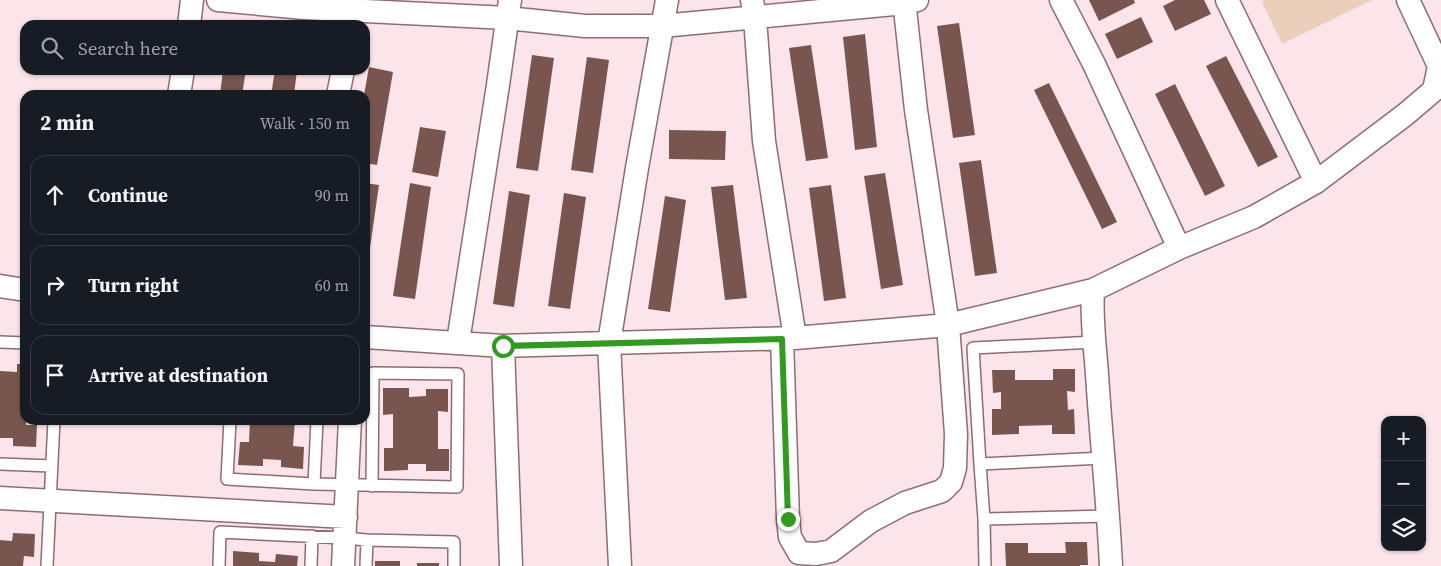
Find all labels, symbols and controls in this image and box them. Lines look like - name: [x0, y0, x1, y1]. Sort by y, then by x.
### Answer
- search box: [20, 20, 370, 75]
- icon: search: [38, 34, 66, 62]
- text: Search here: [78, 35, 178, 61]
- text: 2 min: [40, 108, 95, 137]
- text: Walk · 150 m: [260, 112, 350, 134]
- icon: ahead: [41, 181, 69, 209]
- text: Continue: [88, 182, 168, 208]
- text: 90 m: [315, 184, 349, 206]
- icon: right: [41, 271, 69, 299]
- text: Turn right: [88, 272, 179, 298]
- text: 60 m: [315, 274, 349, 296]
- route start: [492, 335, 515, 358]
- icon: arrive: [41, 361, 69, 389]
- text: Arrive at destination: [88, 362, 268, 388]
- map controls: [1381, 416, 1426, 551]
- button: +: [1381, 416, 1426, 461]
- button: −: [1381, 461, 1426, 506]
- button: layers: [1381, 506, 1426, 551]
- route end: [777, 508, 800, 531]

